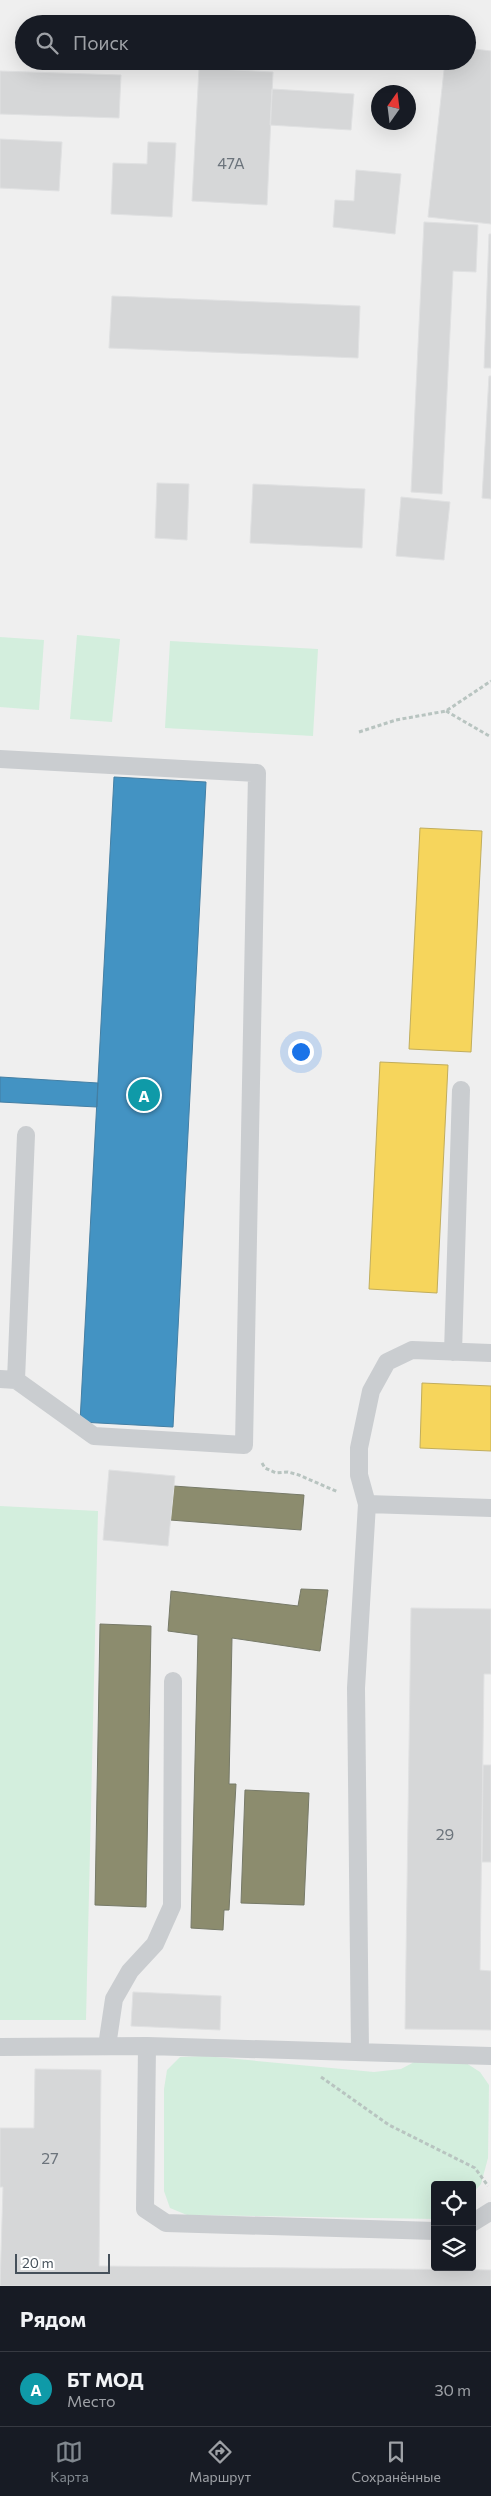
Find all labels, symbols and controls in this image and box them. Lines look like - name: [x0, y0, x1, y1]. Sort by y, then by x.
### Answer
- search box: [15, 15, 476, 70]
- icon: search: [33, 29, 61, 57]
- text: Поиск: [73, 31, 129, 54]
- north arrow: [371, 85, 416, 130]
- house number: 47А: [217, 153, 245, 172]
- your location: [288, 1039, 314, 1065]
- pin: A: [128, 1076, 160, 1114]
- house number: 29: [436, 1824, 454, 1843]
- house number: 27: [41, 2148, 59, 2167]
- map controls: [431, 2181, 476, 2271]
- button: locate: [431, 2181, 476, 2226]
- button: layers: [431, 2226, 476, 2271]
- scale bar: [15, 2251, 110, 2274]
- text: 20 m: [22, 2254, 54, 2271]
- text: Рядом: [20, 2306, 86, 2331]
- text: БТ МОД: [67, 2368, 144, 2391]
- text: A: [30, 2380, 42, 2399]
- text: 30 m: [434, 2380, 471, 2399]
- text: Место: [67, 2391, 116, 2410]
- tab: Карта: [50, 2438, 89, 2485]
- tab: Маршрут: [189, 2438, 251, 2485]
- tab: Сохранённые: [351, 2438, 441, 2485]

